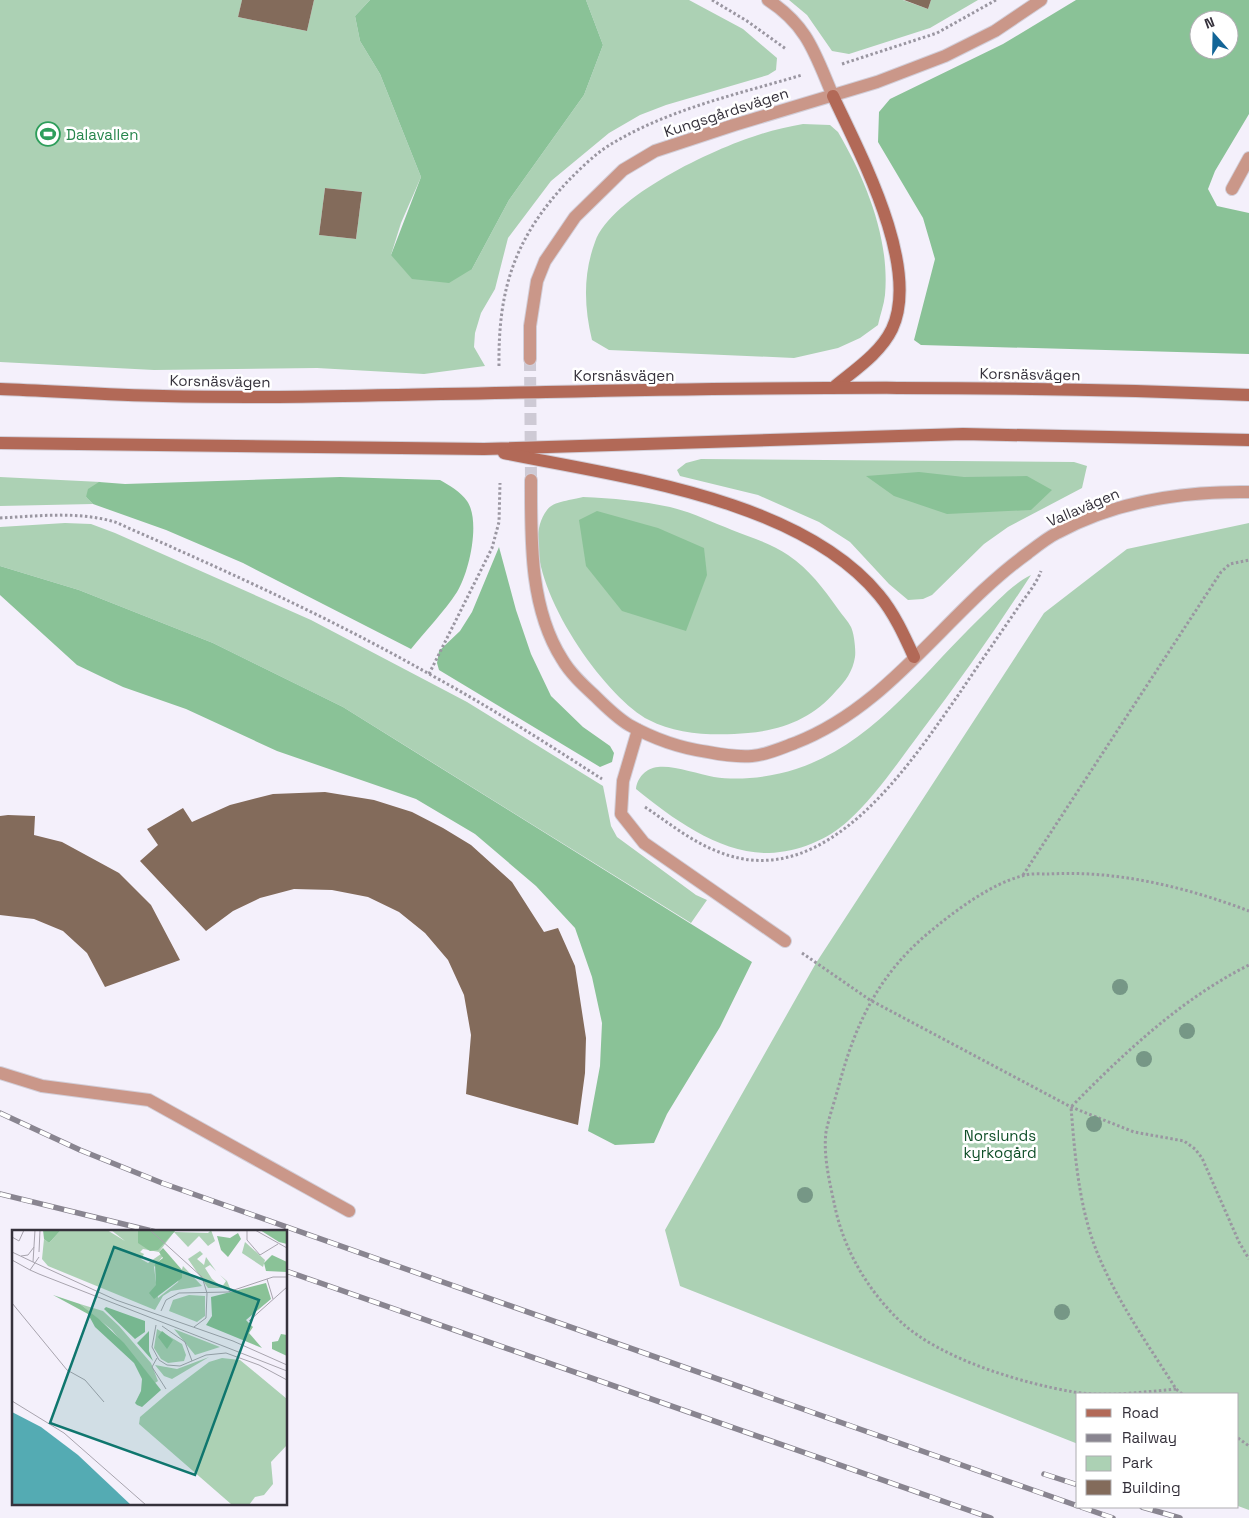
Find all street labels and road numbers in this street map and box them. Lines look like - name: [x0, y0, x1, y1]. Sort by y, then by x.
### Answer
- street label: Kungsgårdsvägen: [661, 83, 791, 141]
- street label: Korsnäsvägen: [979, 364, 1081, 384]
- street label: Korsnäsvägen: [574, 366, 674, 385]
- street label: Korsnäsvägen: [169, 371, 271, 391]
- street label: Vallavägen: [1044, 483, 1122, 531]

